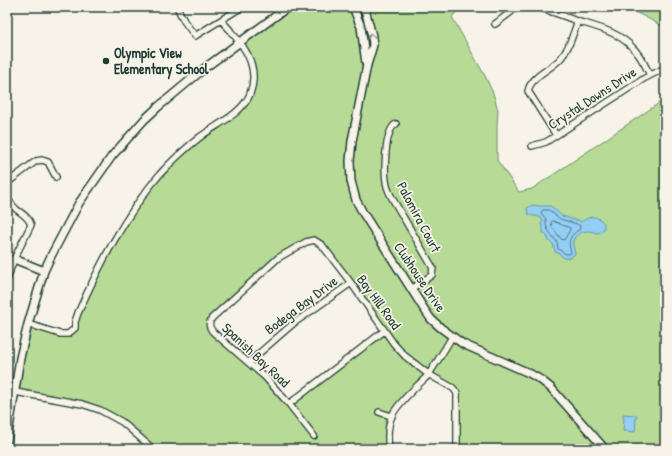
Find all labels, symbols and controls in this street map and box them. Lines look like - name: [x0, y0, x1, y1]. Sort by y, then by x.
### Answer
- one-way arrow: [368, 33, 376, 39]
- place label: Olympic View Elementary School: [114, 43, 209, 80]
- marker: Olympic View Elementary School: [101, 56, 111, 66]
- street label: Crystal Downs Drive: [544, 62, 640, 134]
- street label: Palomira Court: [393, 178, 446, 256]
- street label: Clubhouse Drive: [390, 238, 451, 316]
- street label: Bay Hill Road: [352, 270, 406, 334]
- street label: Bodega Bay Drive: [260, 271, 342, 339]
- street label: Spanish Bay Road: [218, 318, 295, 392]

